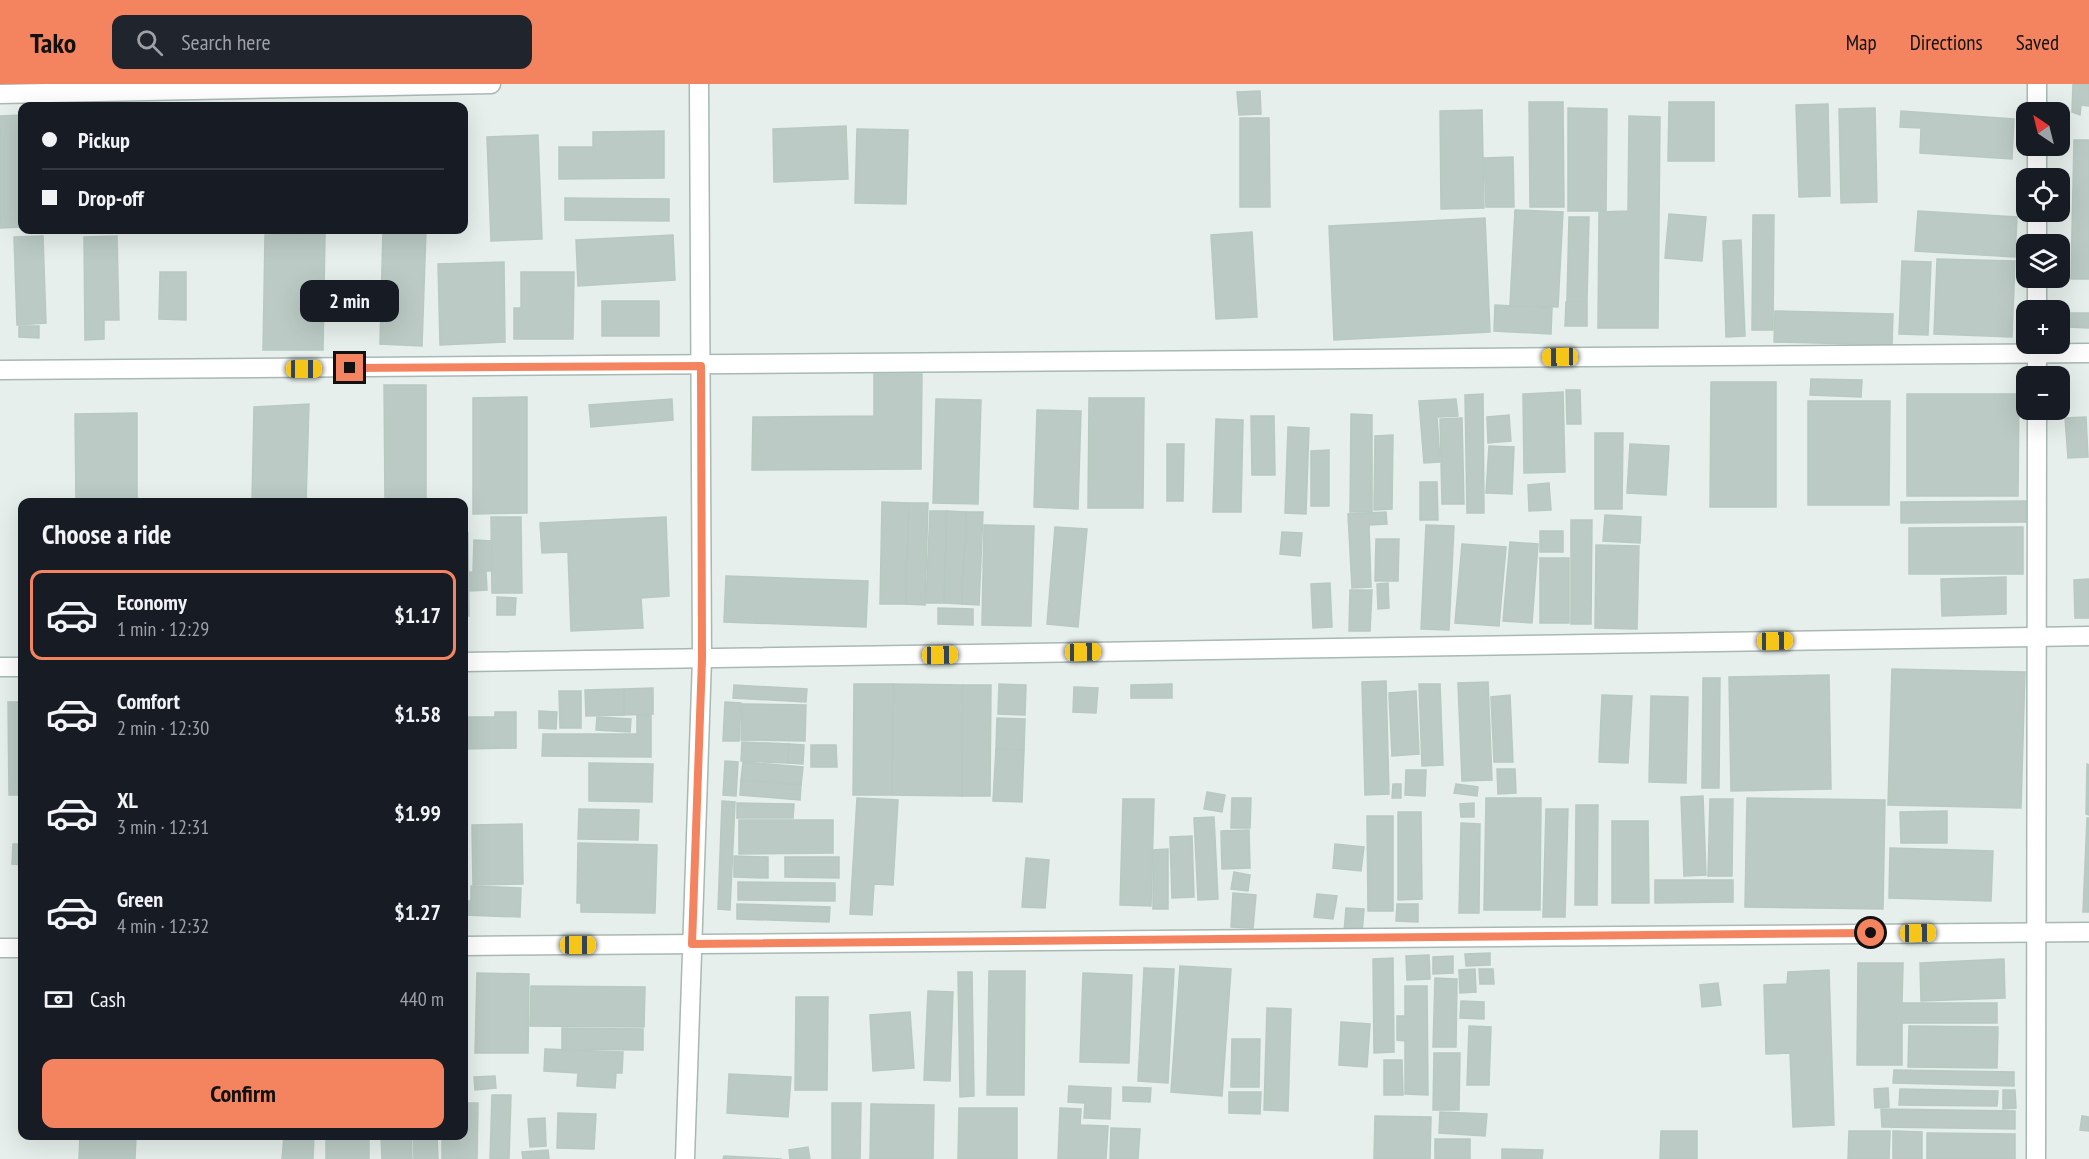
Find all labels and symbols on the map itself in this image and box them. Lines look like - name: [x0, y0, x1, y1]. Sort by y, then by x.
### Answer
- north arrow: [2016, 102, 2070, 156]
- callout: 2 min: [300, 281, 400, 323]
- car: [1542, 348, 1578, 366]
- route end: [336, 354, 363, 381]
- car: [286, 360, 322, 378]
- car: [1757, 632, 1793, 650]
- car: [1065, 643, 1101, 661]
- car: [922, 646, 958, 664]
- route start: [1857, 919, 1884, 946]
- car: [1900, 924, 1936, 942]
- car: [560, 936, 596, 954]

